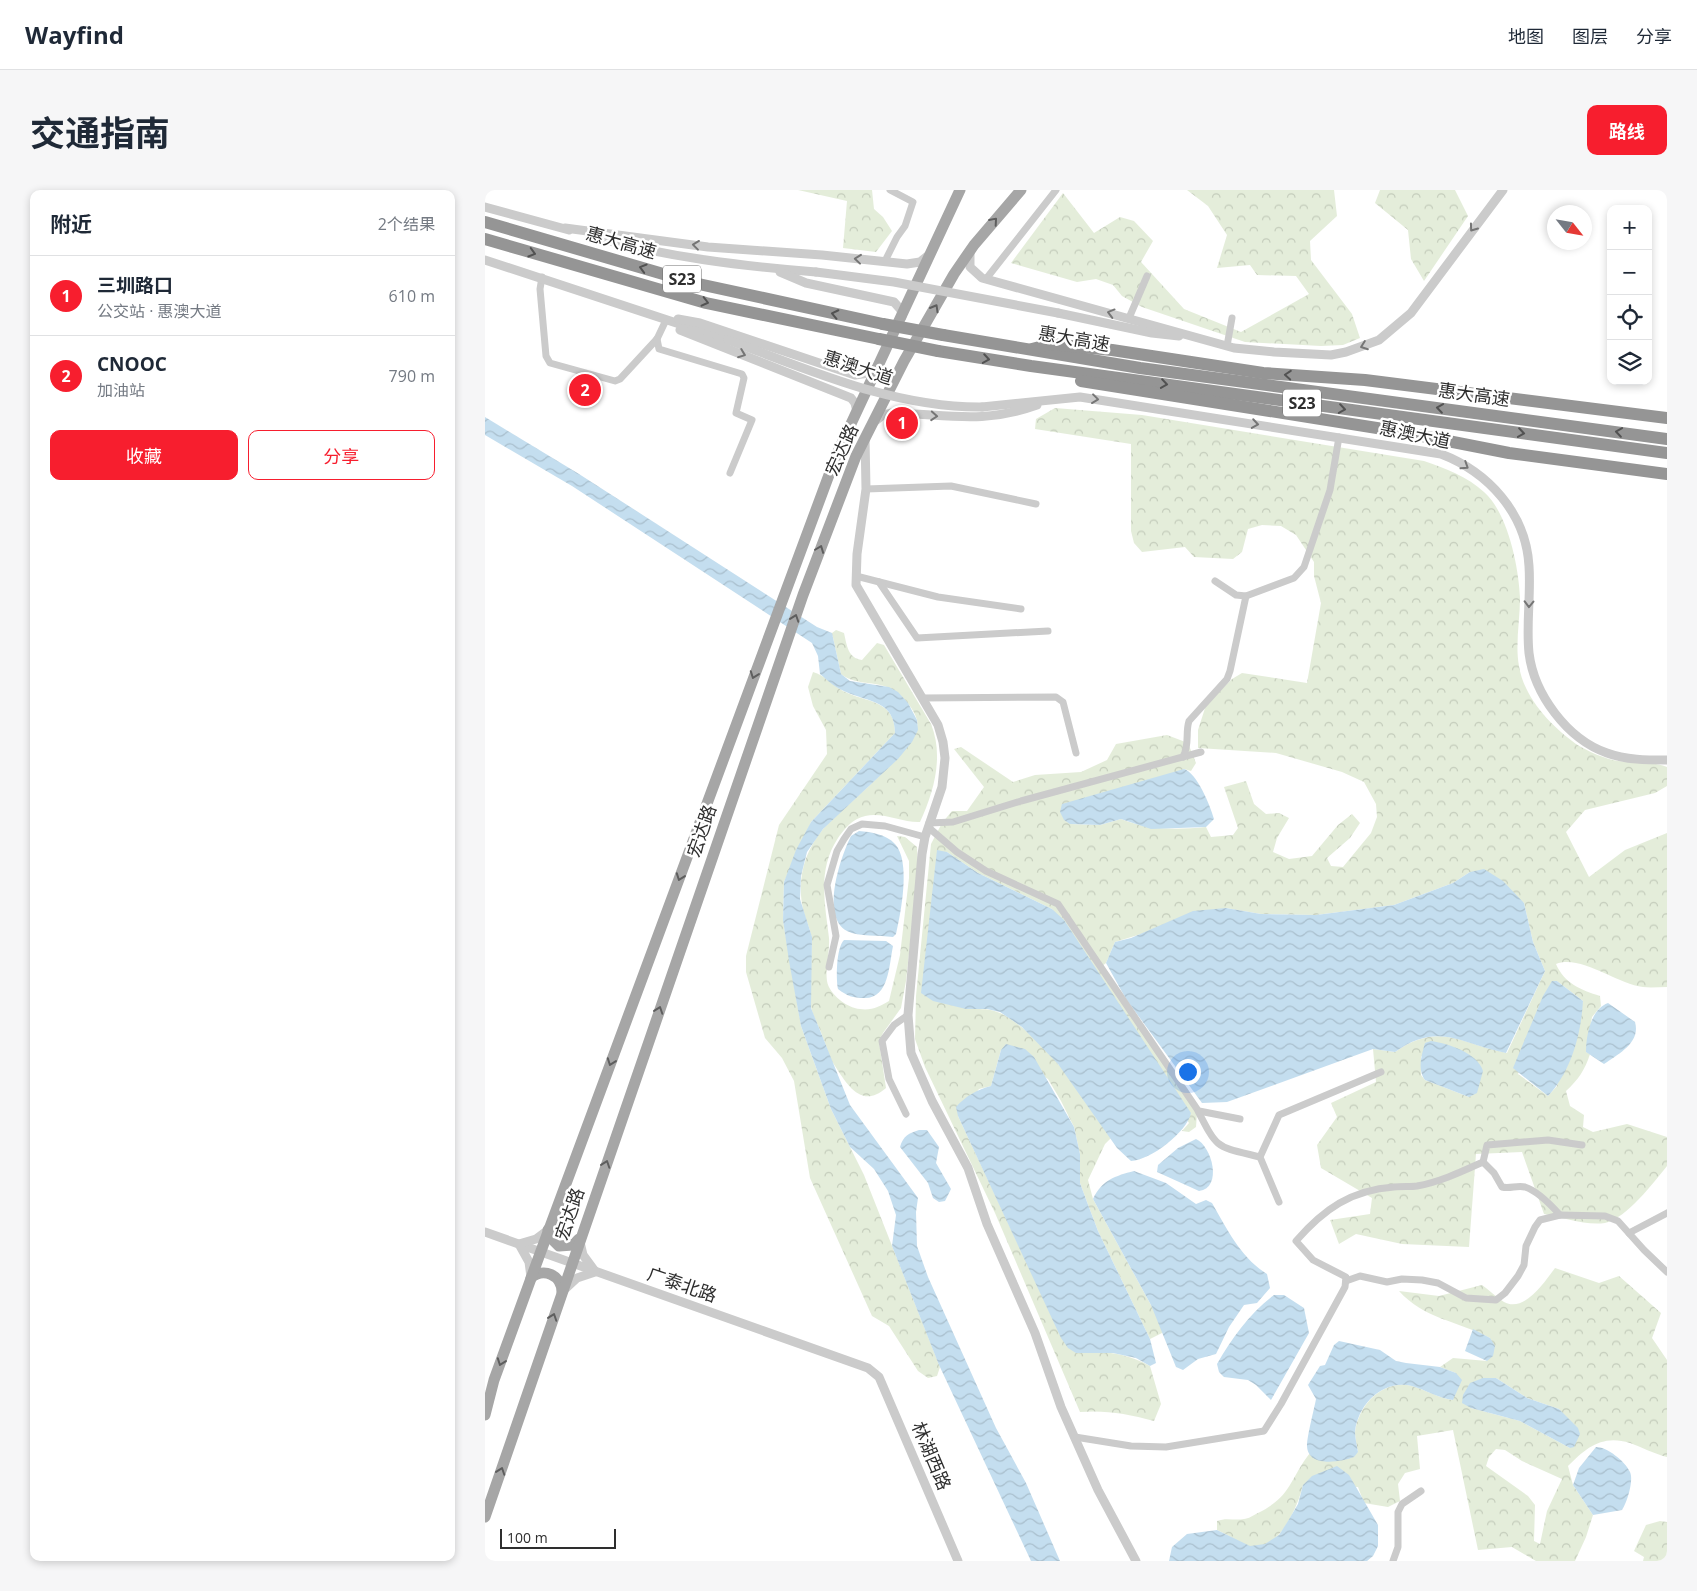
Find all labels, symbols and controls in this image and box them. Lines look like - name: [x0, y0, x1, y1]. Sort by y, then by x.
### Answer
- text: Wayfind: [25, 18, 124, 51]
- text: 地图: [1508, 24, 1544, 48]
- text: 图层: [1572, 24, 1608, 48]
- text: 分享: [1636, 24, 1672, 48]
- button: 路线: [1587, 105, 1667, 155]
- text: 交通指南: [30, 109, 170, 156]
- north arrow: [1547, 205, 1592, 250]
- map controls: [1607, 205, 1652, 385]
- button: +: [1607, 205, 1652, 250]
- text: 附近: [50, 210, 92, 238]
- text: 2个结果: [378, 213, 435, 235]
- one-way arrow: [988, 218, 997, 227]
- street label: 惠大高速: [583, 221, 659, 263]
- one-way arrow: [1470, 223, 1479, 232]
- one-way arrow: [691, 241, 700, 251]
- one-way arrow: [527, 247, 535, 257]
- button: −: [1607, 250, 1652, 295]
- one-way arrow: [853, 254, 861, 265]
- one-way arrow: [640, 263, 648, 273]
- road number: S23: [663, 266, 701, 292]
- text: 三圳路口: [97, 272, 173, 298]
- text: 1: [61, 285, 71, 307]
- text: 610 m: [389, 285, 435, 307]
- button: locate: [1607, 295, 1652, 340]
- one-way arrow: [700, 296, 709, 307]
- text: 公交站 · 惠澳大道: [97, 300, 222, 322]
- one-way arrow: [928, 304, 938, 313]
- one-way arrow: [831, 309, 840, 319]
- one-way arrow: [1107, 309, 1116, 319]
- street label: 惠大高速: [1037, 320, 1112, 356]
- one-way arrow: [1361, 340, 1369, 350]
- button: layers: [1607, 340, 1652, 385]
- street label: 惠澳大道: [820, 345, 896, 390]
- one-way arrow: [737, 348, 745, 358]
- text: CNOOC: [97, 351, 167, 377]
- one-way arrow: [981, 353, 990, 363]
- text: 2: [61, 365, 71, 387]
- text: 790 m: [389, 365, 435, 387]
- one-way arrow: [1284, 369, 1292, 380]
- pin: 2: [569, 371, 601, 409]
- street label: 惠大高速: [1437, 377, 1511, 411]
- one-way arrow: [1160, 378, 1168, 389]
- text: 加油站: [97, 379, 145, 401]
- road number: S23: [1283, 390, 1321, 417]
- one-way arrow: [1091, 393, 1099, 404]
- one-way arrow: [1338, 403, 1347, 413]
- one-way arrow: [1436, 403, 1444, 414]
- pin: 1: [886, 404, 918, 442]
- one-way arrow: [931, 410, 939, 421]
- street label: 惠澳大道: [1377, 415, 1453, 453]
- one-way arrow: [1251, 418, 1260, 428]
- street label: 宏达路: [819, 420, 863, 479]
- one-way arrow: [1517, 427, 1525, 438]
- one-way arrow: [1614, 427, 1622, 438]
- button: 收藏: [50, 430, 238, 480]
- button: 分享: [248, 430, 435, 480]
- one-way arrow: [1459, 460, 1468, 470]
- one-way arrow: [814, 545, 824, 554]
- one-way arrow: [1524, 600, 1534, 608]
- one-way arrow: [789, 614, 799, 622]
- one-way arrow: [750, 670, 760, 679]
- street label: 宏达路: [681, 801, 721, 860]
- one-way arrow: [676, 872, 686, 880]
- one-way arrow: [653, 1006, 663, 1015]
- one-way arrow: [607, 1057, 617, 1066]
- your location: [1175, 1059, 1201, 1085]
- one-way arrow: [600, 1160, 610, 1168]
- street label: 宏达路: [549, 1184, 589, 1243]
- street label: 广泰北路: [644, 1261, 720, 1307]
- one-way arrow: [547, 1314, 557, 1322]
- one-way arrow: [497, 1357, 507, 1366]
- street label: 林湖西路: [907, 1418, 957, 1493]
- one-way arrow: [495, 1468, 505, 1476]
- scale bar: [500, 1526, 616, 1549]
- text: 100 m: [507, 1528, 548, 1547]

